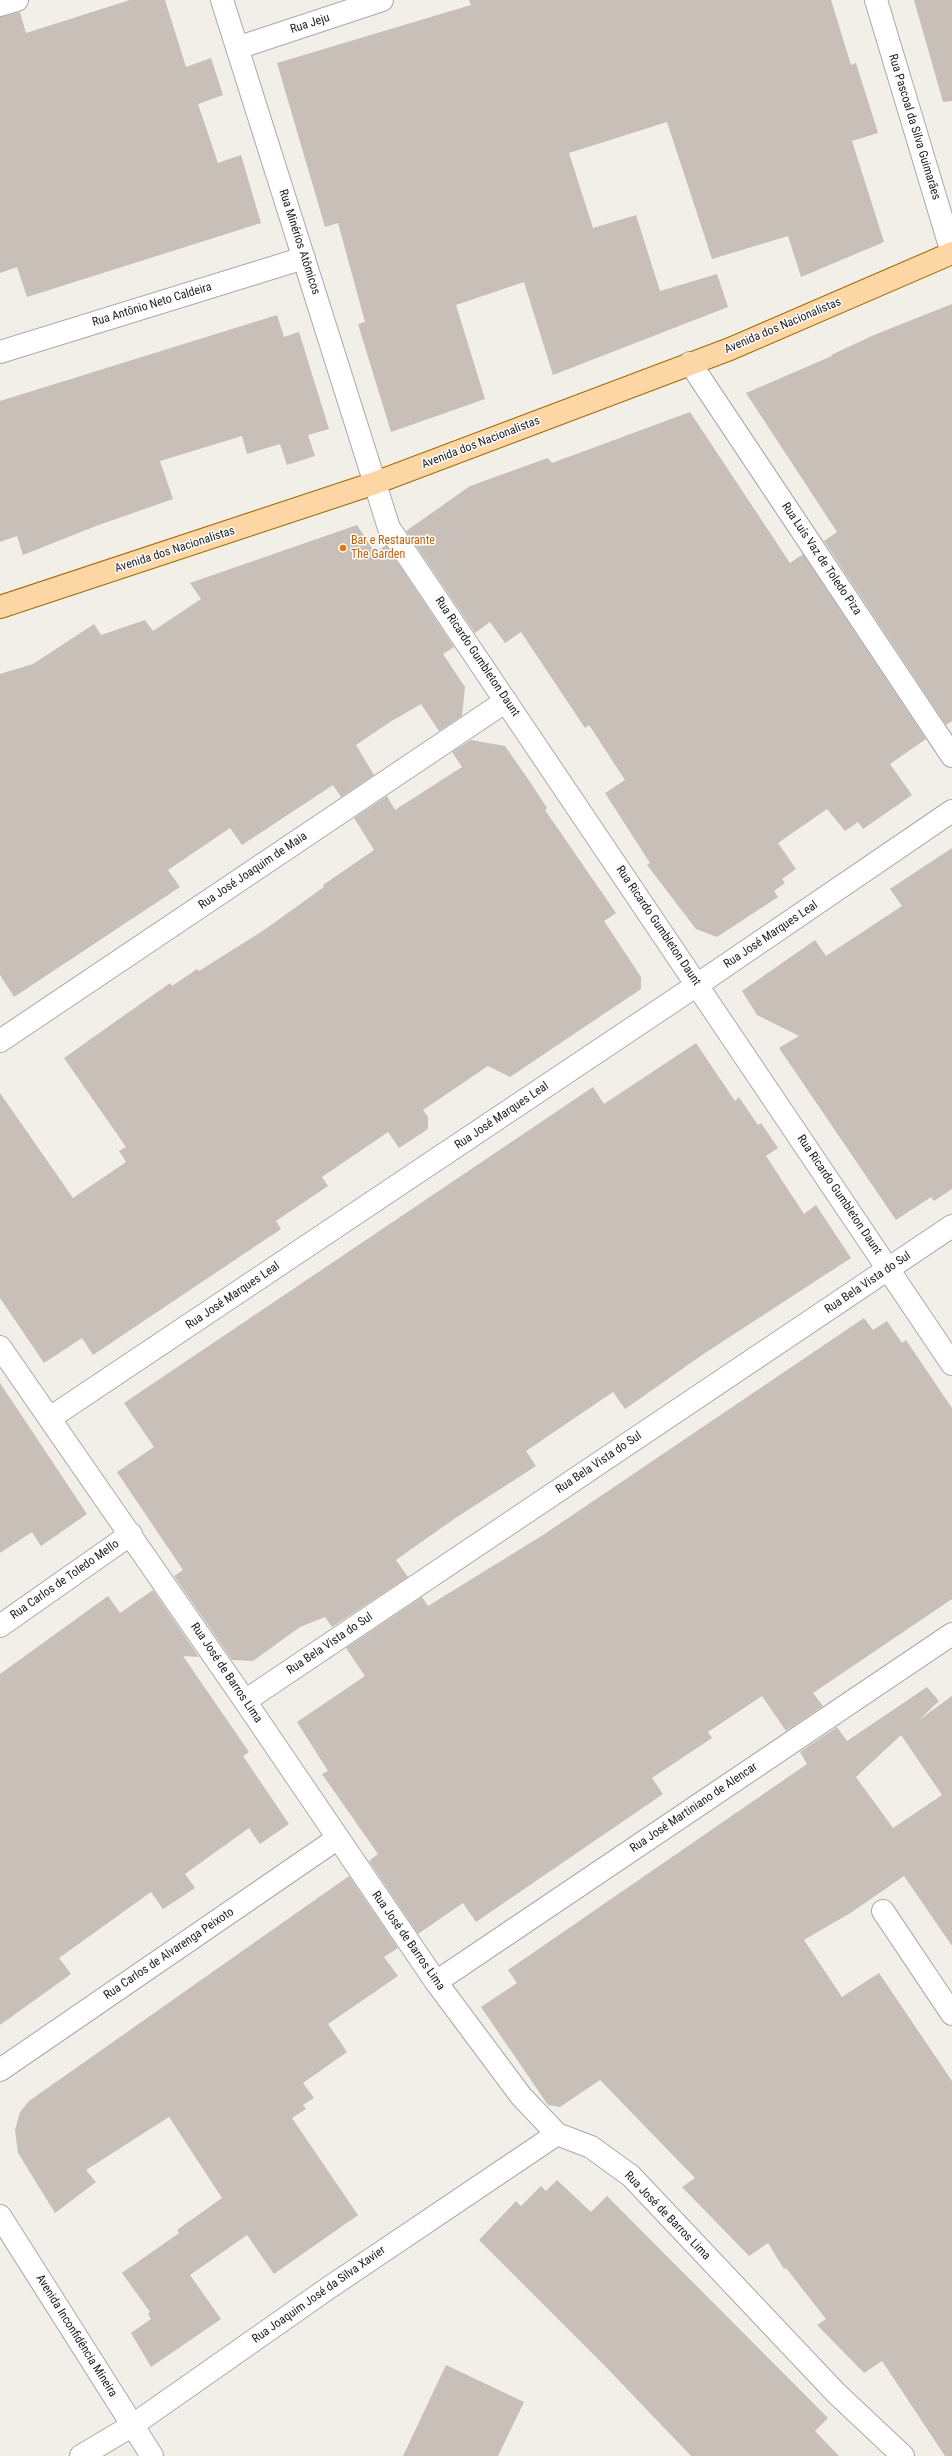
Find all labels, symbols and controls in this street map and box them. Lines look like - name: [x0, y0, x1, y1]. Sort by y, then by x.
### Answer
- street label: Rua Jeju: [288, 11, 332, 37]
- street label: Rua Pascoal da Silva Guimarães: [885, 52, 943, 202]
- street label: Rua Minérios Atômicos: [275, 188, 323, 296]
- street label: Rua Antônio Neto Caldeira: [90, 280, 214, 330]
- street label: Avenida dos Nacionalistas: [722, 295, 844, 357]
- street label: Avenida dos Nacionalistas: [420, 414, 542, 472]
- street label: Rua Luís Vaz de Toledo Piza: [778, 500, 864, 618]
- street label: Avenida dos Nacionalistas: [113, 524, 237, 576]
- place label: Bar e Restaurante The Garden: [351, 534, 435, 562]
- marker: Bar e Restaurante The Garden: [338, 543, 348, 553]
- street label: Rua Ricardo Gumbleton Daunt: [432, 594, 522, 720]
- street label: Rua José Joaquim de Maia: [196, 829, 310, 913]
- street label: Rua Ricardo Gumbleton Daunt: [613, 863, 703, 989]
- street label: Rua José Marques Leal: [721, 898, 821, 972]
- street label: Rua José Marques Leal: [452, 1079, 552, 1153]
- street label: Rua Ricardo Gumbleton Daunt: [794, 1132, 884, 1258]
- street label: Rua Bela Vista do Sul: [822, 1249, 914, 1317]
- street label: Rua José Marques Leal: [183, 1259, 283, 1333]
- street label: Rua Bela Vista do Sul: [553, 1429, 645, 1497]
- street label: Rua Carlos de Toledo Mello: [8, 1537, 122, 1623]
- street label: Rua Bela Vista do Sul: [284, 1610, 376, 1678]
- street label: Rua José de Barros Lima: [187, 1620, 265, 1726]
- street label: Rua José Martiniano de Alencar: [628, 1760, 760, 1856]
- street label: Rua José de Barros Lima: [368, 1889, 448, 1993]
- street label: Rua Carlos de Alvarenga Peixoto: [101, 1905, 237, 2003]
- street label: Rua José de Barros Lima: [621, 2169, 713, 2263]
- street label: Rua Joaquim José da Silva Xavier: [250, 2243, 388, 2347]
- street label: Avenida Inconfidência Mineira: [32, 2272, 120, 2400]

